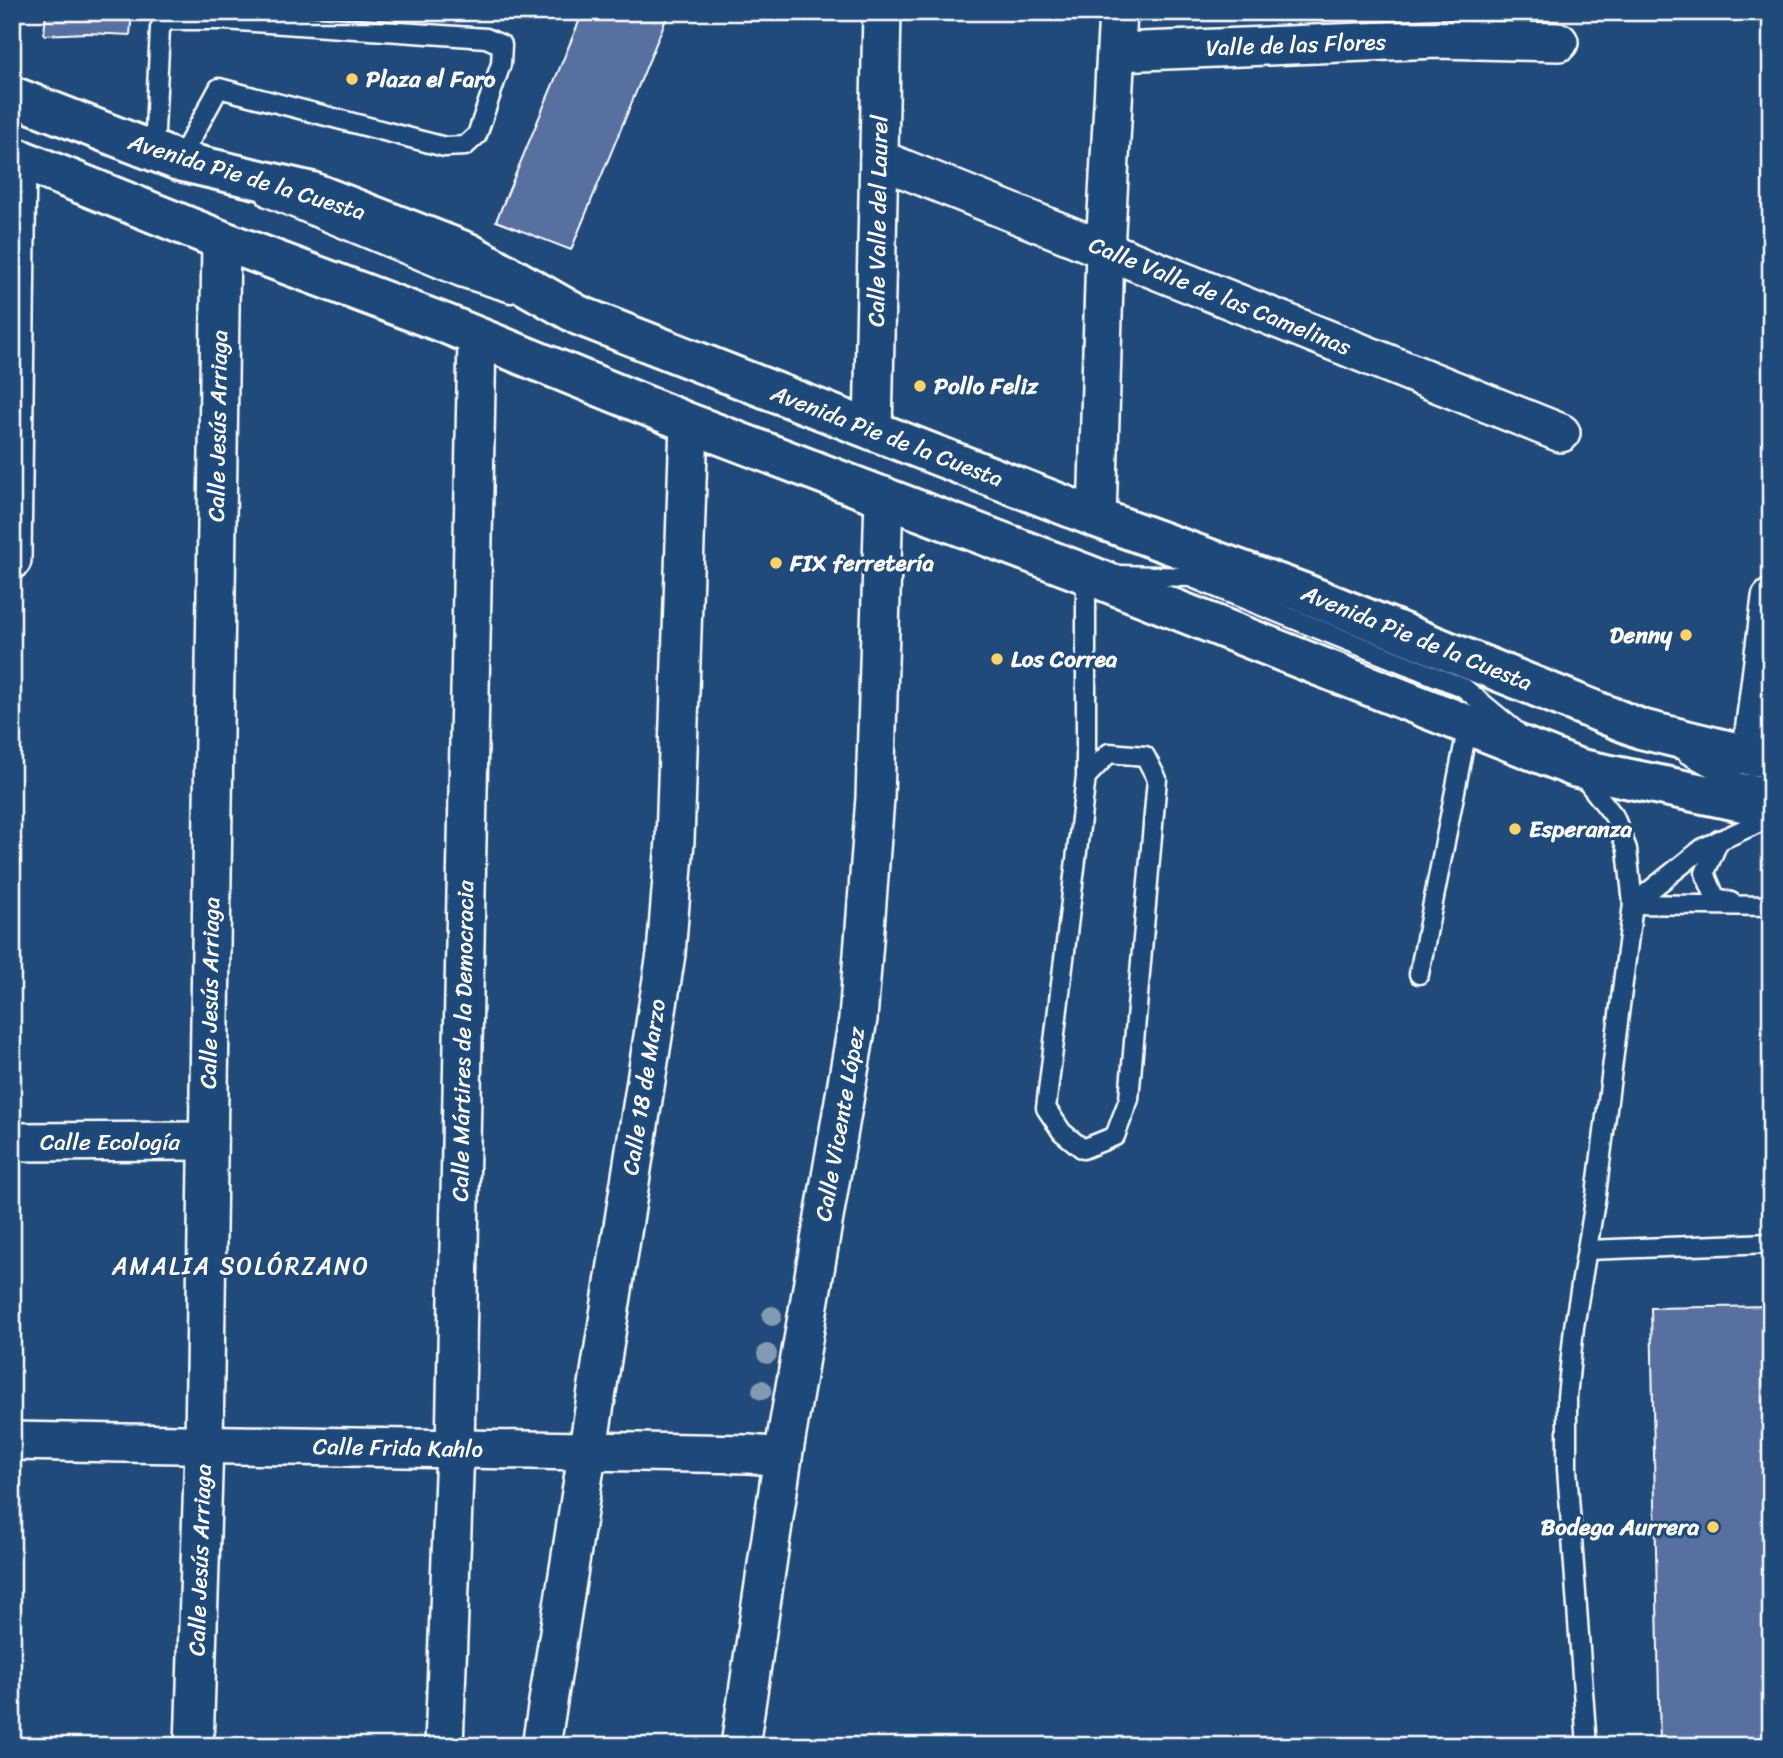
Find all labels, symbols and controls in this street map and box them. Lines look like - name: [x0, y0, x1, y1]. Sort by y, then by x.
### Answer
- street label: Valle de las Flores: [1205, 21, 1387, 69]
- place label: Plaza el Faro: [366, 59, 496, 100]
- marker: Plaza el Faro: [344, 71, 360, 87]
- street label: Calle Valle del Laurel: [856, 114, 900, 327]
- street label: Avenida Pie de la Cuesta: [122, 121, 371, 233]
- street label: Calle Valle de las Camelinas: [1082, 224, 1358, 368]
- street label: Calle Jesús Arriaga: [196, 329, 240, 522]
- place label: Pollo Feliz: [934, 366, 1039, 407]
- street label: Avenida Pie de la Cuesta: [764, 372, 1009, 499]
- marker: Pollo Feliz: [912, 378, 928, 394]
- place label: FIX ferretería: [789, 543, 934, 584]
- marker: FIX ferretería: [768, 555, 784, 571]
- street label: Avenida Pie de la Cuesta: [1294, 573, 1539, 703]
- place label: Denny: [1610, 615, 1673, 656]
- marker: Denny: [1678, 627, 1694, 643]
- place label: Los Correa: [1011, 639, 1118, 680]
- marker: Los Correa: [989, 651, 1005, 667]
- place label: Esperanza: [1529, 809, 1633, 850]
- marker: Esperanza: [1507, 821, 1523, 837]
- street label: Calle Mártires de la Democracia: [440, 880, 486, 1202]
- street label: Calle Jesús Arriaga: [188, 896, 232, 1089]
- street label: Calle 18 de Marzo: [610, 996, 678, 1178]
- street label: Calle Vicente López: [803, 1022, 877, 1224]
- street label: Calle Ecología: [40, 1122, 181, 1163]
- district label: AMALIA SOLÓRZANO: [111, 1245, 370, 1287]
- street label: Calle Frida Kahlo: [313, 1426, 483, 1470]
- street label: Calle Jesús Arriaga: [176, 1463, 224, 1657]
- place label: Bodega Aurrera: [1541, 1507, 1699, 1548]
- marker: Bodega Aurrera: [1705, 1519, 1721, 1535]

